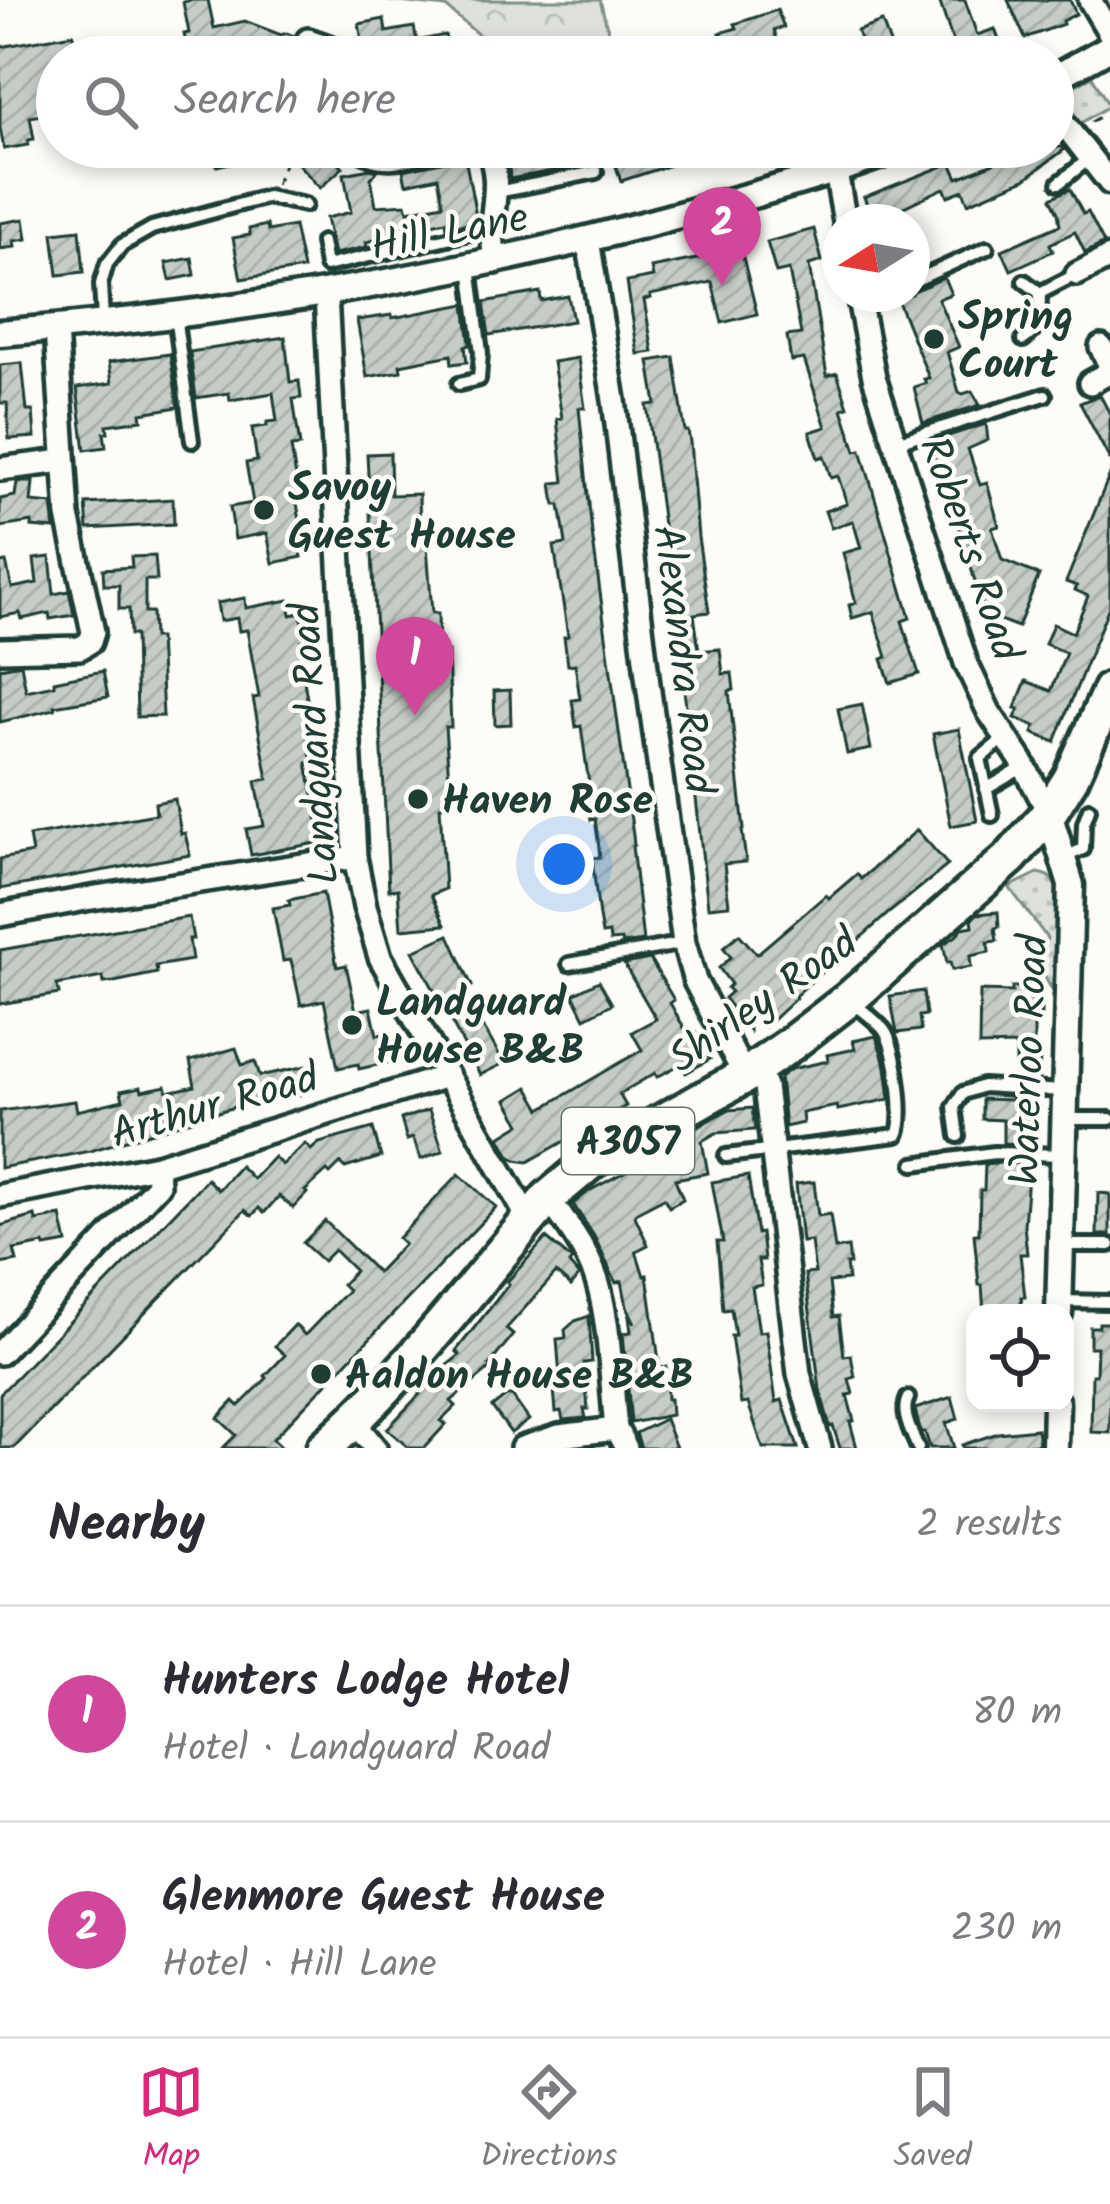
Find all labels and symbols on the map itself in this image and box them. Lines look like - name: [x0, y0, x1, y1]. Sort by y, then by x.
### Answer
- street label: Hill Lane: [365, 185, 534, 282]
- pin: 2: [683, 187, 761, 286]
- north arrow: [822, 204, 930, 312]
- place label: Spring Court: [958, 285, 1073, 400]
- marker: Spring Court: [921, 326, 947, 352]
- street label: Roberts Road: [899, 428, 1039, 671]
- place label: Savoy Guest House: [288, 456, 516, 571]
- marker: Savoy Guest House: [251, 497, 277, 523]
- street label: Alexandra Road: [632, 521, 731, 799]
- street label: Landguard Road: [273, 600, 360, 887]
- pin: 1: [376, 617, 454, 716]
- place label: Haven Rose: [442, 769, 653, 836]
- marker: Haven Rose: [405, 786, 431, 812]
- your location: [534, 834, 594, 894]
- street label: Shirley Road: [655, 911, 874, 1092]
- street label: Waterloo Road: [993, 932, 1068, 1187]
- place label: Landguard House B&B: [376, 971, 585, 1086]
- marker: Landguard House B&B: [339, 1012, 365, 1038]
- street label: Arthur Road: [103, 1045, 328, 1169]
- road number: A3057: [562, 1108, 694, 1174]
- place label: Aaldon House B&B: [345, 1344, 694, 1411]
- marker: Aaldon House B&B: [308, 1361, 334, 1387]

